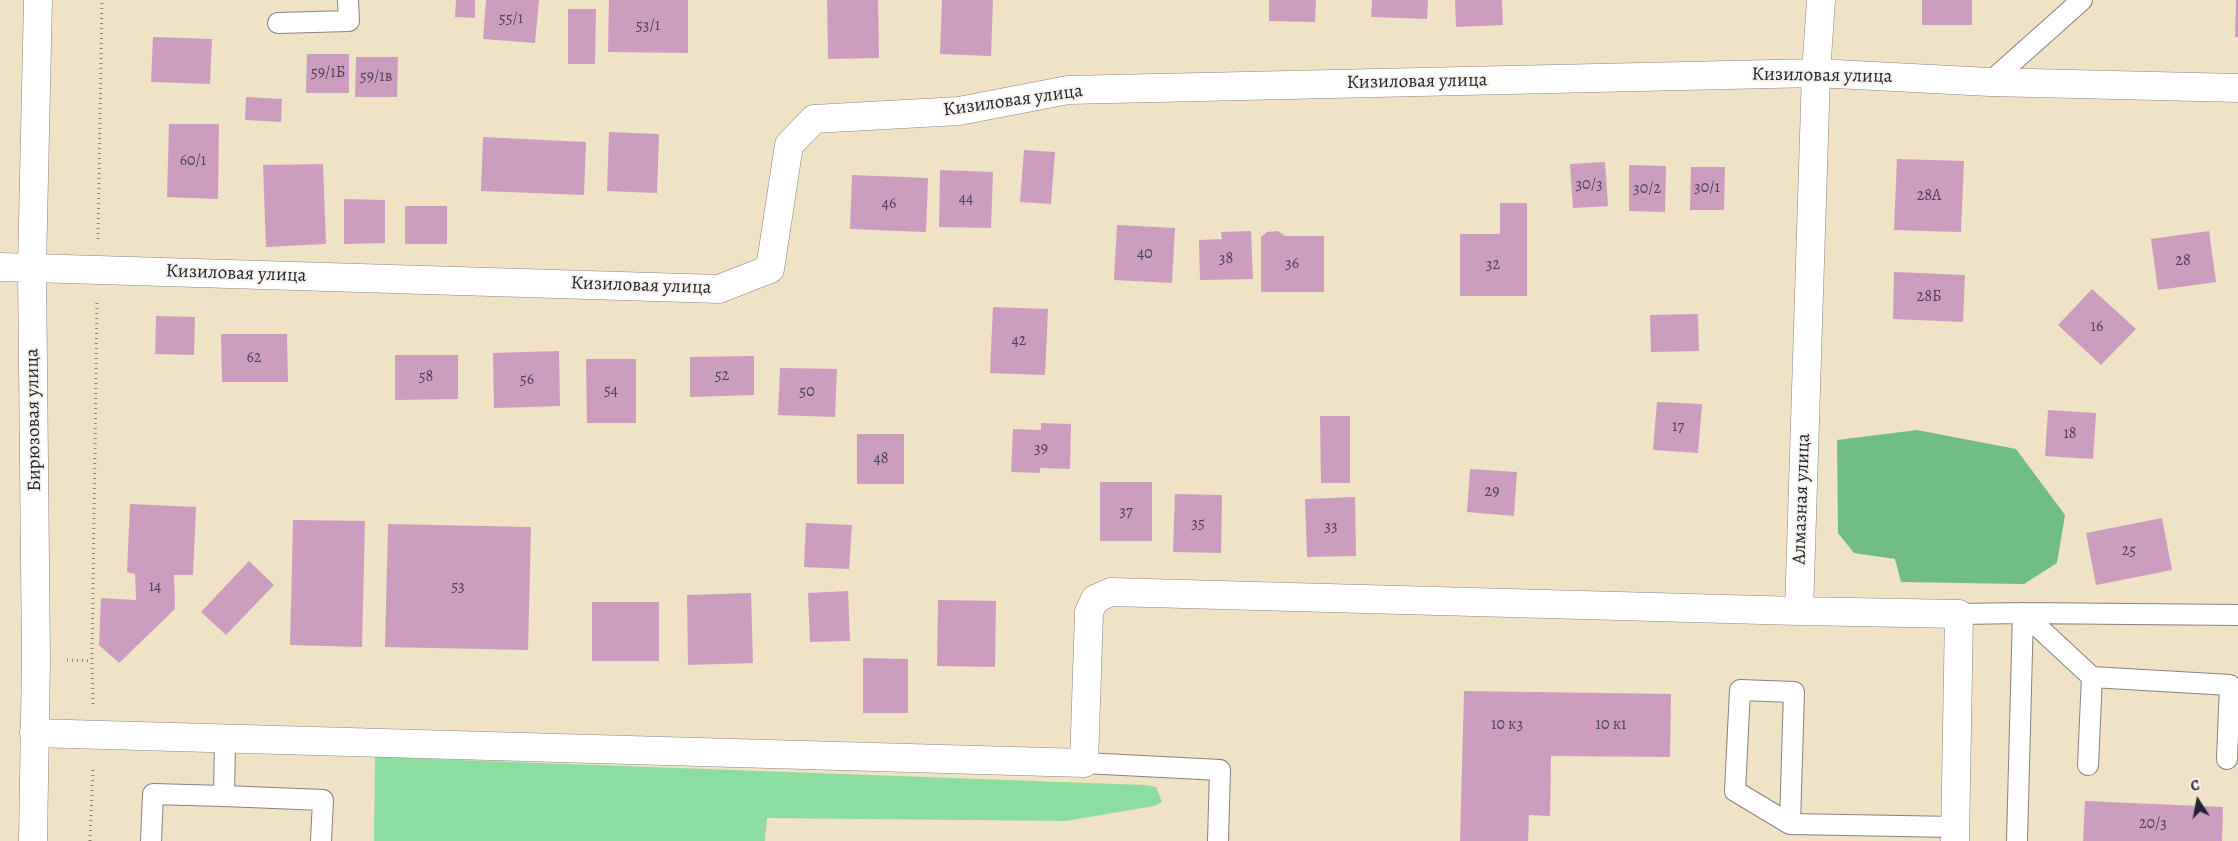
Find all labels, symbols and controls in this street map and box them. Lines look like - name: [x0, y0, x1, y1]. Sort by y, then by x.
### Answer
- house number: 55/1: [499, 9, 523, 29]
- house number: 53/1: [636, 16, 660, 36]
- house number: 59/1Б: [311, 63, 345, 83]
- street label: Кизиловая улица: [1751, 63, 1893, 89]
- house number: 59/1в: [360, 67, 392, 87]
- street label: Кизиловая улица: [1346, 69, 1488, 95]
- street label: Кизиловая улица: [942, 80, 1084, 122]
- house number: 60/1: [180, 151, 206, 171]
- house number: 30/3: [1575, 175, 1603, 195]
- house number: 30/1: [1694, 178, 1720, 198]
- house number: 30/2: [1633, 179, 1661, 199]
- house number: 28А: [1917, 186, 1941, 206]
- house number: 44: [959, 189, 973, 209]
- house number: 46: [882, 194, 896, 214]
- house number: 40: [1137, 244, 1153, 264]
- house number: 38: [1219, 249, 1233, 269]
- house number: 28: [2175, 251, 2191, 271]
- house number: 36: [1285, 254, 1299, 274]
- house number: 32: [1486, 255, 1500, 275]
- street label: Кизиловая улица: [165, 260, 307, 288]
- street label: Кизиловая улица: [570, 272, 712, 300]
- house number: 28Б: [1917, 287, 1941, 307]
- house number: 16: [2091, 317, 2103, 337]
- house number: 42: [1012, 331, 1026, 351]
- street label: Бирюзовая улица: [21, 348, 47, 492]
- house number: 62: [247, 348, 261, 368]
- house number: 52: [715, 366, 729, 386]
- house number: 58: [419, 367, 433, 387]
- house number: 56: [520, 370, 534, 390]
- house number: 54: [604, 381, 618, 401]
- house number: 50: [799, 382, 815, 402]
- house number: 17: [1672, 417, 1684, 437]
- house number: 18: [2063, 424, 2077, 444]
- street label: Алмазная улица: [1788, 433, 1816, 565]
- house number: 39: [1034, 439, 1048, 459]
- house number: 48: [873, 449, 889, 469]
- house number: 29: [1485, 482, 1499, 502]
- house number: 37: [1119, 502, 1133, 522]
- house number: 35: [1191, 514, 1205, 534]
- house number: 33: [1324, 517, 1338, 537]
- house number: 25: [2122, 541, 2136, 561]
- house number: 14: [149, 577, 161, 597]
- house number: 53: [451, 577, 465, 597]
- house number: 10 к3: [1491, 715, 1523, 735]
- house number: 10 к1: [1596, 715, 1626, 735]
- north arrow: [2173, 776, 2223, 826]
- text: С: [2189, 776, 2201, 796]
- house number: 20/3: [2139, 814, 2167, 834]

